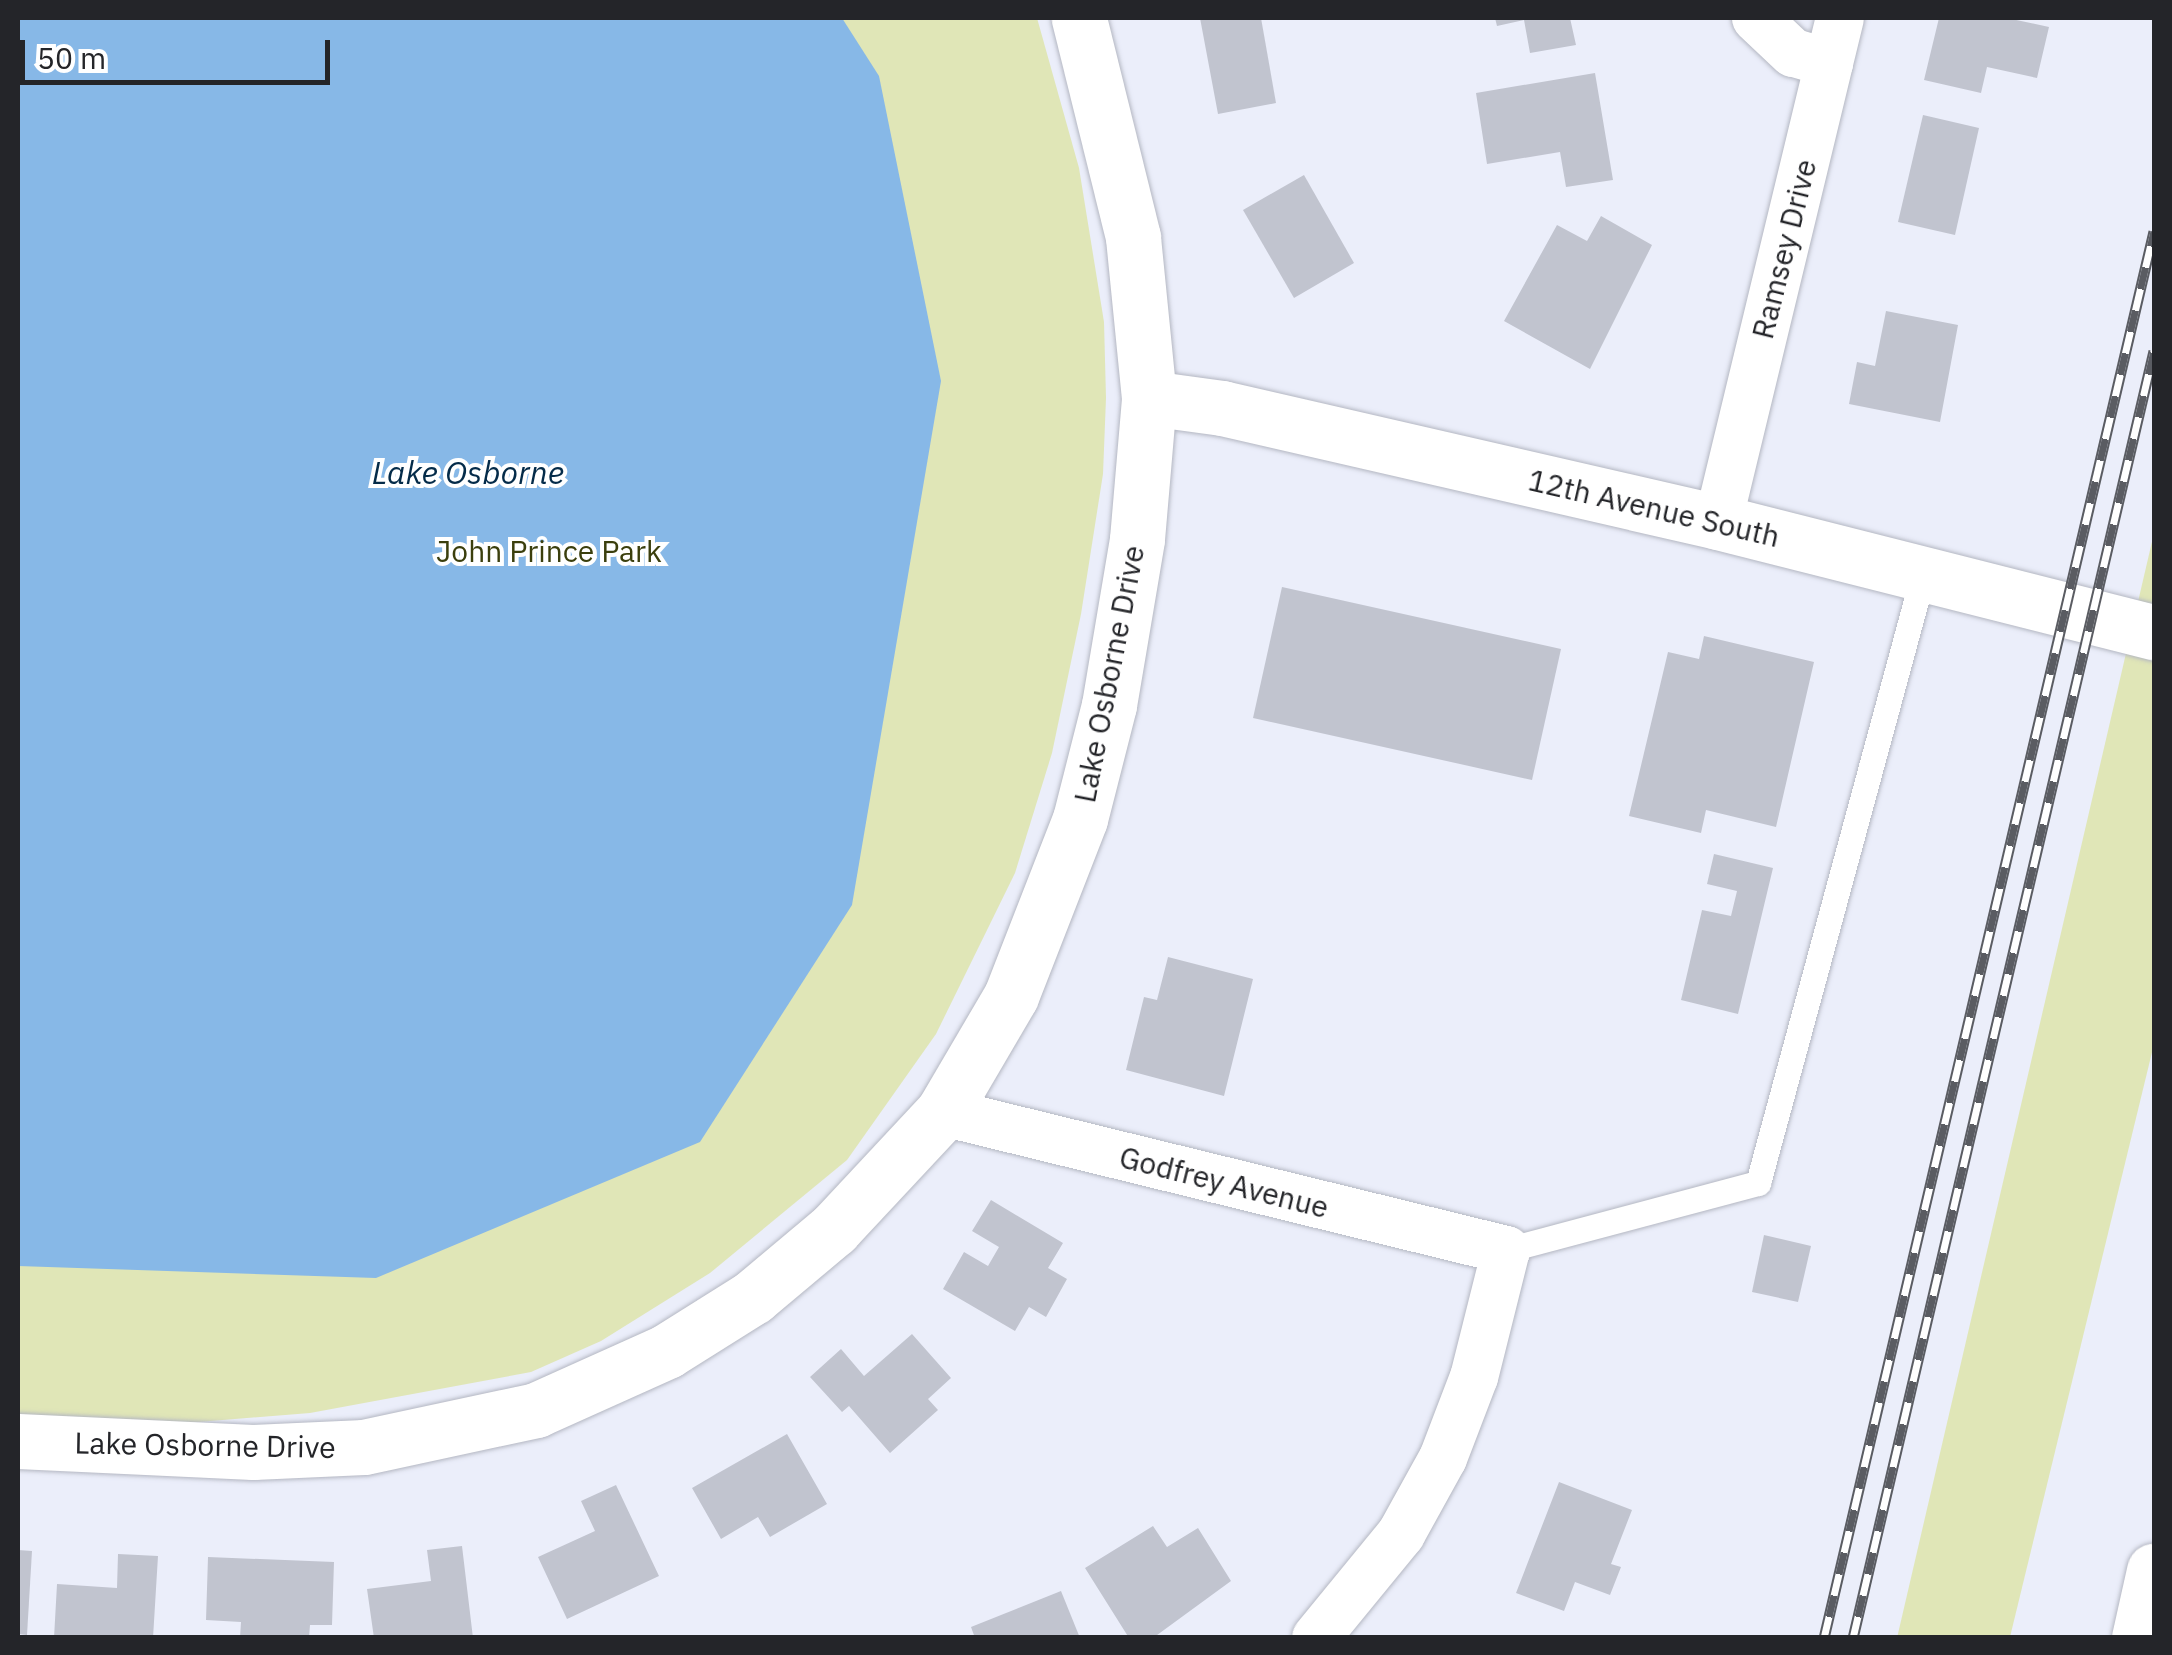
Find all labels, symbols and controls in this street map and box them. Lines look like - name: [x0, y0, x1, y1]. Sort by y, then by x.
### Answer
- scale bar: [25, 20, 335, 82]
- text: 50 m: [37, 38, 106, 77]
- street label: Ramsey Drive: [1744, 156, 1824, 342]
- water label: Lake Osborne: [372, 453, 564, 491]
- street label: 12th Avenue South: [1525, 462, 1783, 554]
- park label: John Prince Park: [436, 533, 662, 569]
- street label: Lake Osborne Drive: [1066, 542, 1152, 806]
- street label: Godfrey Avenue: [1116, 1139, 1332, 1225]
- street label: Lake Osborne Drive: [74, 1425, 336, 1465]

